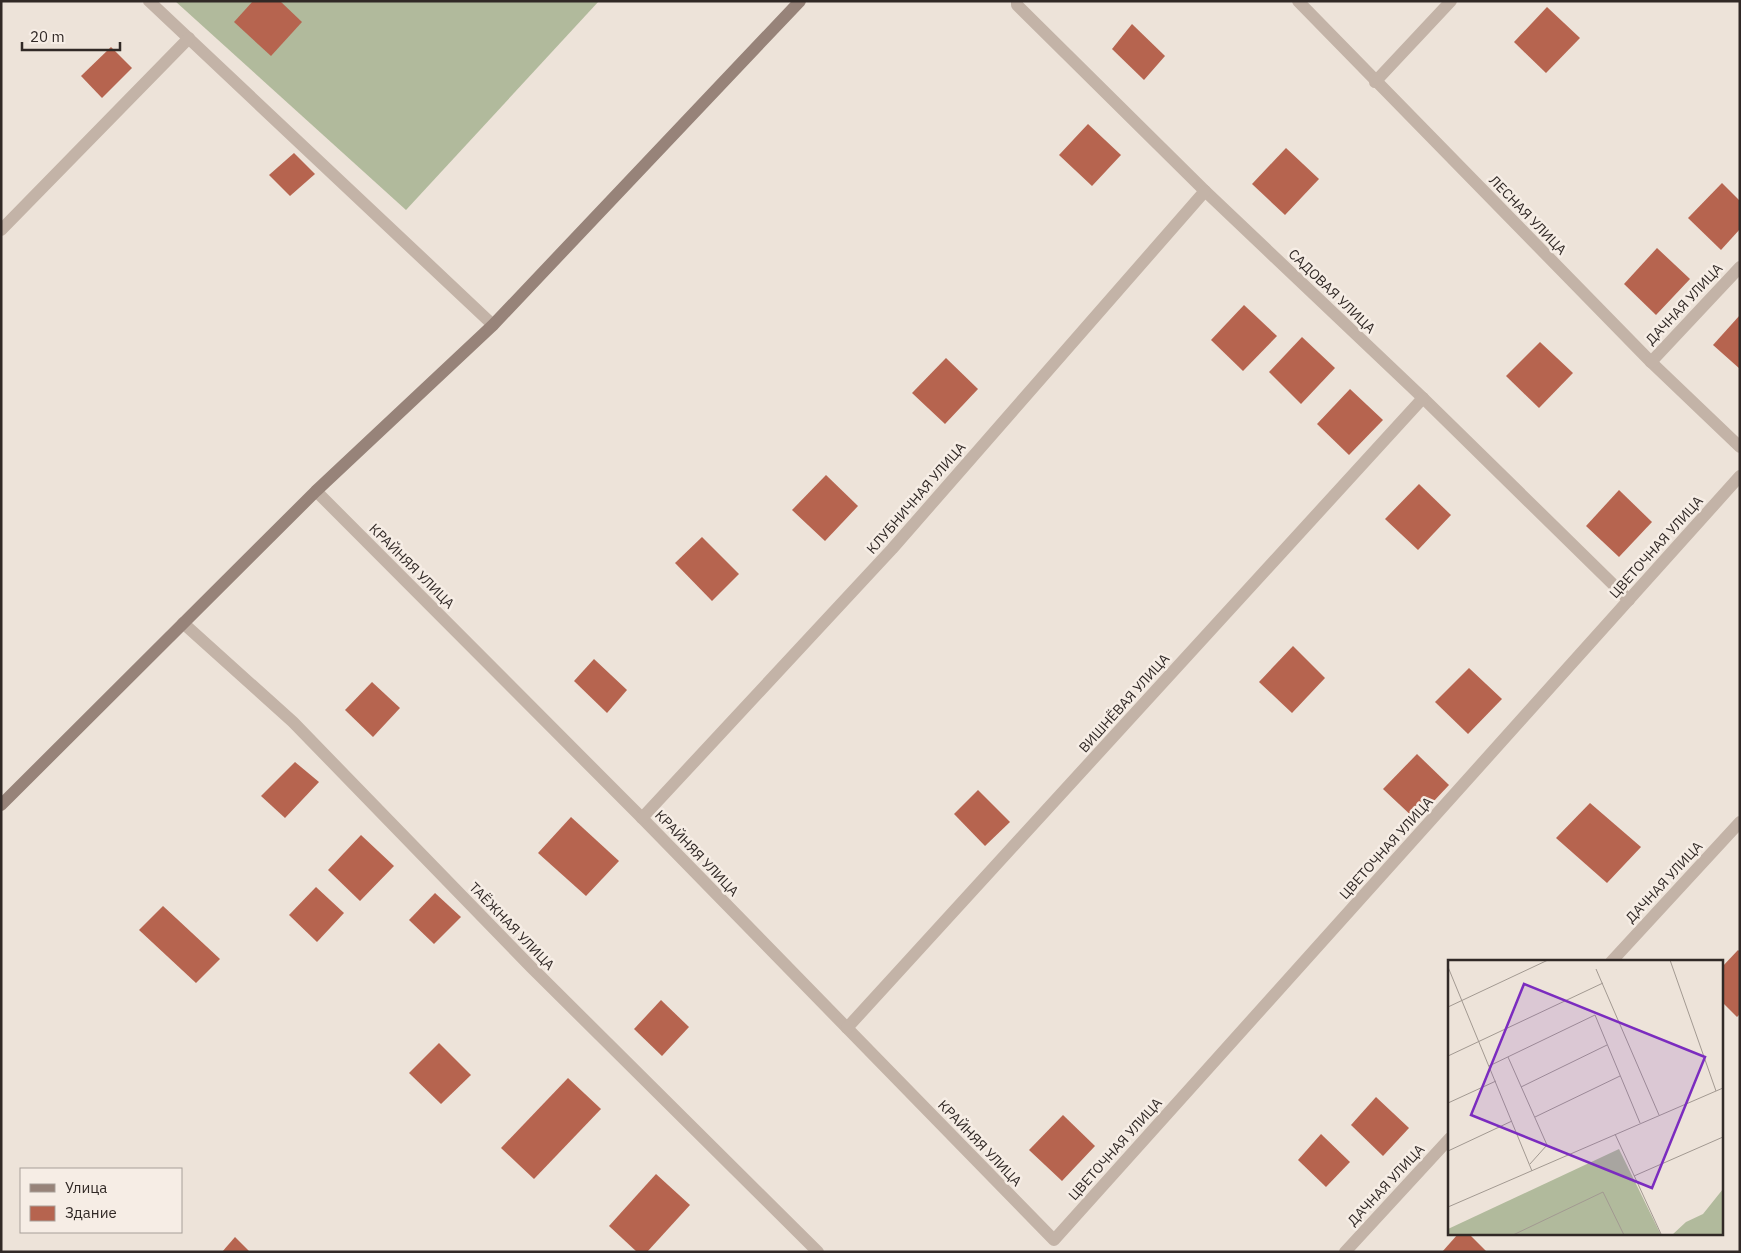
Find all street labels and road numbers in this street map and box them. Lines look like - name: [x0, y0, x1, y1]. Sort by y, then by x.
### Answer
- street label: ЛЕСНАЯ УЛИЦА: [1485, 171, 1571, 259]
- street label: САДОВАЯ УЛИЦА: [1285, 245, 1379, 337]
- street label: ДАЧНАЯ УЛИЦА: [1642, 259, 1726, 349]
- street label: КЛУБНИЧНАЯ УЛИЦА: [863, 438, 969, 558]
- street label: ЦВЕТОЧНАЯ УЛИЦА: [1605, 492, 1707, 602]
- street label: КРАЙНЯЯ УЛИЦА: [366, 519, 459, 612]
- street label: ВИШНЁВАЯ УЛИЦА: [1075, 650, 1173, 756]
- street label: ЦВЕТОЧНАЯ УЛИЦА: [1335, 793, 1437, 903]
- street label: КРАЙНЯЯ УЛИЦА: [651, 805, 744, 900]
- street label: ДАЧНАЯ УЛИЦА: [1622, 837, 1706, 927]
- street label: ТАЁЖНАЯ УЛИЦА: [465, 878, 559, 974]
- street label: ЦВЕТОЧНАЯ УЛИЦА: [1064, 1094, 1166, 1204]
- street label: КРАЙНЯЯ УЛИЦА: [934, 1095, 1027, 1190]
- street label: ДАЧНАЯ УЛИЦА: [1344, 1140, 1428, 1230]

